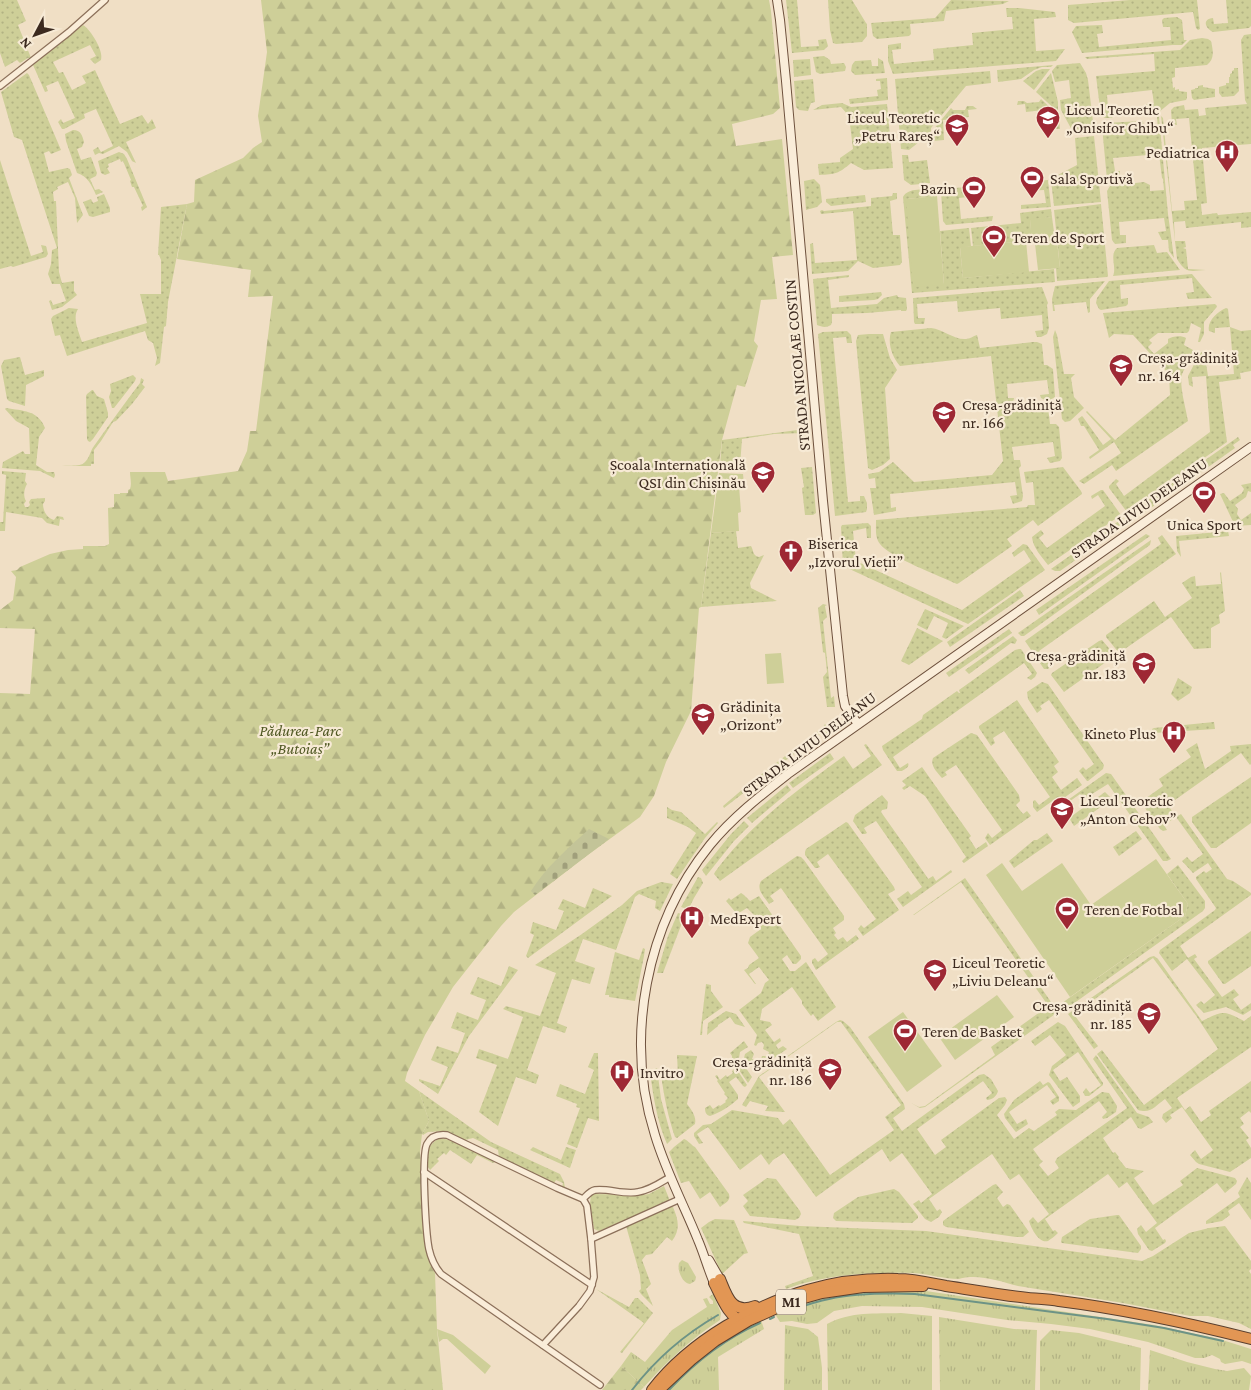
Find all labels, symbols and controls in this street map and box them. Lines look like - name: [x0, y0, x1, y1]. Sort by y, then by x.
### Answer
- north arrow: [10, 10, 60, 60]
- text: N: [16, 34, 34, 52]
- place label: Liceul Teoretic „Onisifor Ghibu“: [1066, 101, 1174, 136]
- school or university icon: Liceul Teoretic „Onisifor Ghibu“: [1035, 105, 1061, 139]
- place label: Liceul Teoretic „Petru Rareș“: [847, 109, 940, 146]
- school or university icon: Liceul Teoretic „Petru Rareș“: [944, 113, 970, 147]
- hospital icon: Pediatrica: [1214, 139, 1240, 173]
- place label: Pediatrica: [1146, 144, 1211, 161]
- sports icon: Sala Sportivă: [1019, 165, 1045, 199]
- place label: Sala Sportivă: [1050, 170, 1134, 188]
- sports icon: Bazin: [961, 175, 987, 209]
- place label: Bazin: [920, 180, 956, 197]
- sports icon: Teren de Sport: [981, 224, 1007, 258]
- place label: Teren de Sport: [1012, 229, 1105, 247]
- street label: STRADA NICOLAE COSTIN: [781, 279, 813, 451]
- place label: Creșa-grădiniță nr. 164: [1138, 349, 1238, 384]
- school or university icon: Creșa-grădiniță nr. 164: [1108, 353, 1134, 387]
- place label: Creșa-grădiniță nr. 166: [962, 396, 1062, 431]
- school or university icon: Creșa-grădiniță nr. 166: [931, 400, 957, 434]
- street label: STRADA LIVIU DELEANU: [1068, 454, 1210, 562]
- place label: Școala Internațională QSI din Chișinău: [610, 456, 747, 493]
- school or university icon: Școala Internațională QSI din Chișinău: [750, 460, 776, 494]
- sports icon: Unica Sport: [1191, 480, 1217, 514]
- place label: Unica Sport: [1167, 516, 1242, 534]
- place label: Biserica „Izvorul Vieții”: [808, 535, 903, 572]
- church icon: Biserica „Izvorul Vieții”: [778, 539, 804, 573]
- place label: Creșa-grădiniță nr. 183: [1026, 647, 1127, 682]
- school or university icon: Creșa-grădiniță nr. 183: [1131, 651, 1157, 685]
- street label: STRADA LIVIU DELEANU: [739, 688, 879, 800]
- place label: Grădinița „Orizont”: [720, 698, 782, 733]
- school or university icon: Grădinița „Orizont”: [690, 702, 716, 736]
- hospital icon: Kineto Plus: [1161, 720, 1187, 754]
- park label: Pădurea-Parc „Butoiaș”: [259, 722, 341, 759]
- place label: Kineto Plus: [1084, 725, 1156, 742]
- place label: Liceul Teoretic „Anton Cehov”: [1080, 792, 1176, 827]
- school or university icon: Liceul Teoretic „Anton Cehov”: [1049, 796, 1075, 830]
- sports icon: Teren de Fotbal: [1054, 896, 1080, 930]
- place label: Teren de Fotbal: [1084, 901, 1182, 918]
- hospital icon: MedExpert: [679, 905, 705, 939]
- place label: MedExpert: [710, 910, 782, 928]
- place label: Liceul Teoretic „Liviu Deleanu“: [952, 954, 1054, 989]
- school or university icon: Liceul Teoretic „Liviu Deleanu“: [922, 958, 948, 992]
- place label: Creșa-grădiniță nr. 185: [1032, 997, 1133, 1032]
- school or university icon: Creșa-grădiniță nr. 185: [1136, 1001, 1162, 1035]
- sports icon: Teren de Basket: [892, 1018, 918, 1052]
- place label: Teren de Basket: [922, 1023, 1023, 1040]
- place label: Creșa-grădiniță nr. 186: [712, 1053, 813, 1088]
- school or university icon: Creșa-grădiniță nr. 186: [817, 1057, 843, 1091]
- hospital icon: Invitro: [609, 1059, 635, 1093]
- place label: Invitro: [640, 1064, 684, 1081]
- road number: M1: [776, 1290, 806, 1314]

